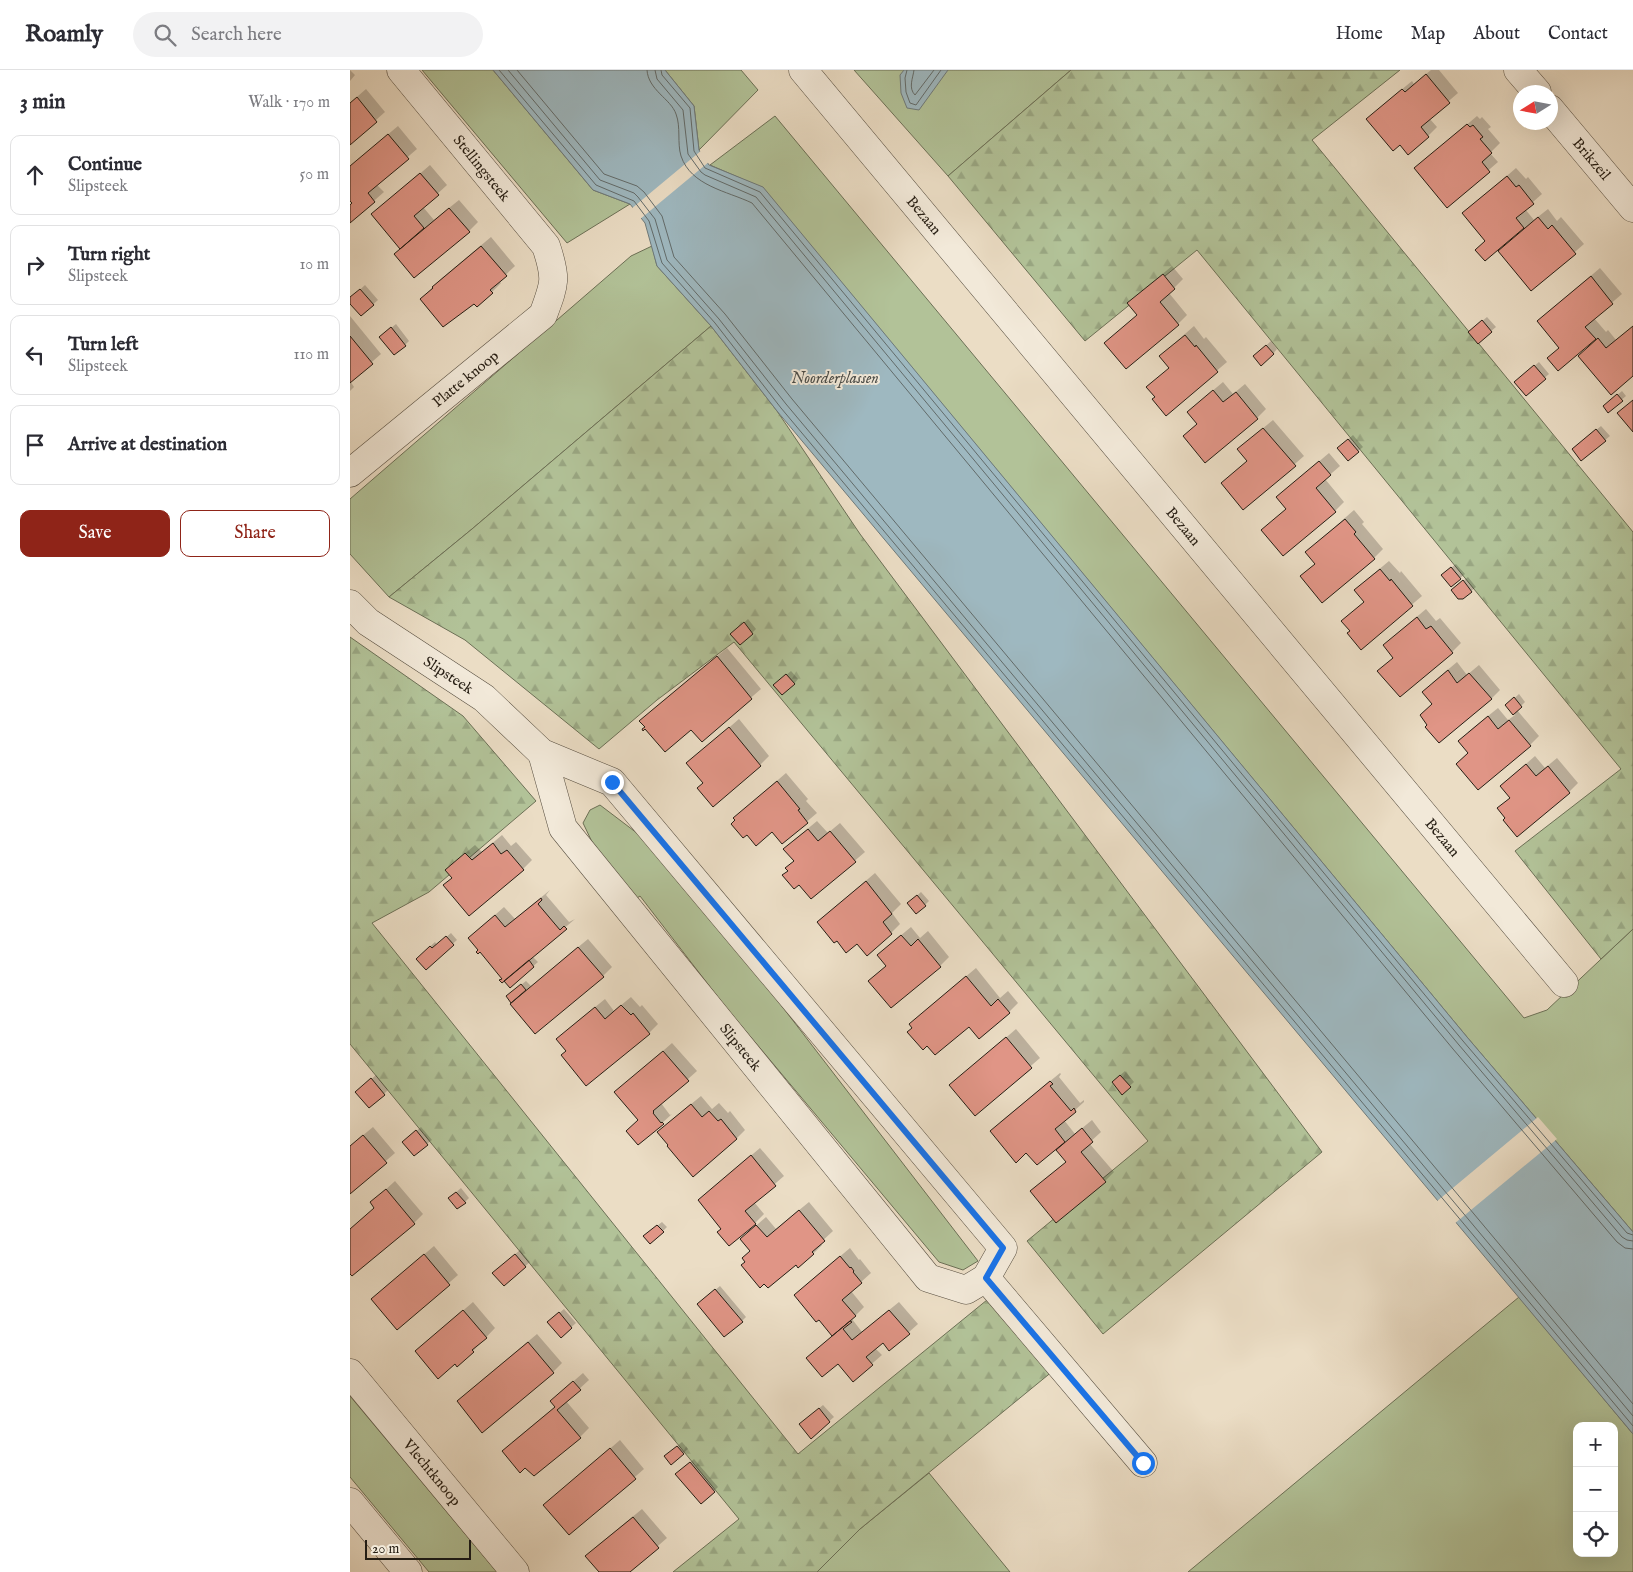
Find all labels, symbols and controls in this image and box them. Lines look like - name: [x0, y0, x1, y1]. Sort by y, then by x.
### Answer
- search box: [133, 12, 483, 57]
- text: Roamly: [25, 19, 103, 50]
- icon: search: [151, 21, 179, 49]
- text: Search here: [191, 23, 282, 47]
- text: Home: [1336, 23, 1383, 46]
- text: Map: [1411, 23, 1445, 46]
- text: About: [1473, 23, 1520, 46]
- text: Contact: [1548, 23, 1608, 46]
- north arrow: [1513, 85, 1558, 130]
- text: 3 min: [20, 89, 65, 116]
- text: Walk · 170 m: [248, 93, 330, 113]
- street label: Stellingsteek: [449, 131, 515, 206]
- street label: Brikzeil: [1568, 134, 1615, 185]
- text: Continue: [68, 153, 142, 177]
- icon: ahead: [21, 161, 49, 189]
- text: 50 m: [300, 165, 329, 185]
- text: Slipsteek: [68, 177, 128, 197]
- street label: Bezaan: [902, 192, 945, 239]
- text: Turn right: [68, 243, 150, 267]
- icon: right: [21, 251, 49, 279]
- text: 10 m: [299, 255, 329, 275]
- text: Slipsteek: [68, 267, 128, 287]
- text: Turn left: [68, 333, 139, 357]
- icon: left: [21, 341, 49, 369]
- text: 110 m: [293, 345, 329, 365]
- street label: Platte knoop: [429, 346, 503, 412]
- text: Slipsteek: [68, 357, 128, 377]
- water label: Noorderplassen: [791, 369, 879, 389]
- icon: arrive: [21, 431, 49, 459]
- text: Arrive at destination: [68, 433, 227, 457]
- street label: Bezaan: [1161, 503, 1205, 550]
- button: Save: [20, 510, 170, 557]
- button: Share: [180, 510, 330, 557]
- street label: Slipsteek: [420, 652, 478, 699]
- route end: [601, 771, 624, 794]
- street label: Bezaan: [1421, 814, 1464, 861]
- street label: Slipsteek: [715, 1020, 766, 1076]
- map controls: [1573, 1422, 1618, 1557]
- button: +: [1573, 1422, 1618, 1467]
- street label: Vlechtknoop: [398, 1435, 465, 1510]
- route start: [1132, 1452, 1155, 1475]
- button: −: [1573, 1467, 1618, 1512]
- button: locate: [1573, 1512, 1618, 1557]
- scale bar: [365, 1537, 471, 1560]
- text: 20 m: [372, 1540, 399, 1558]

